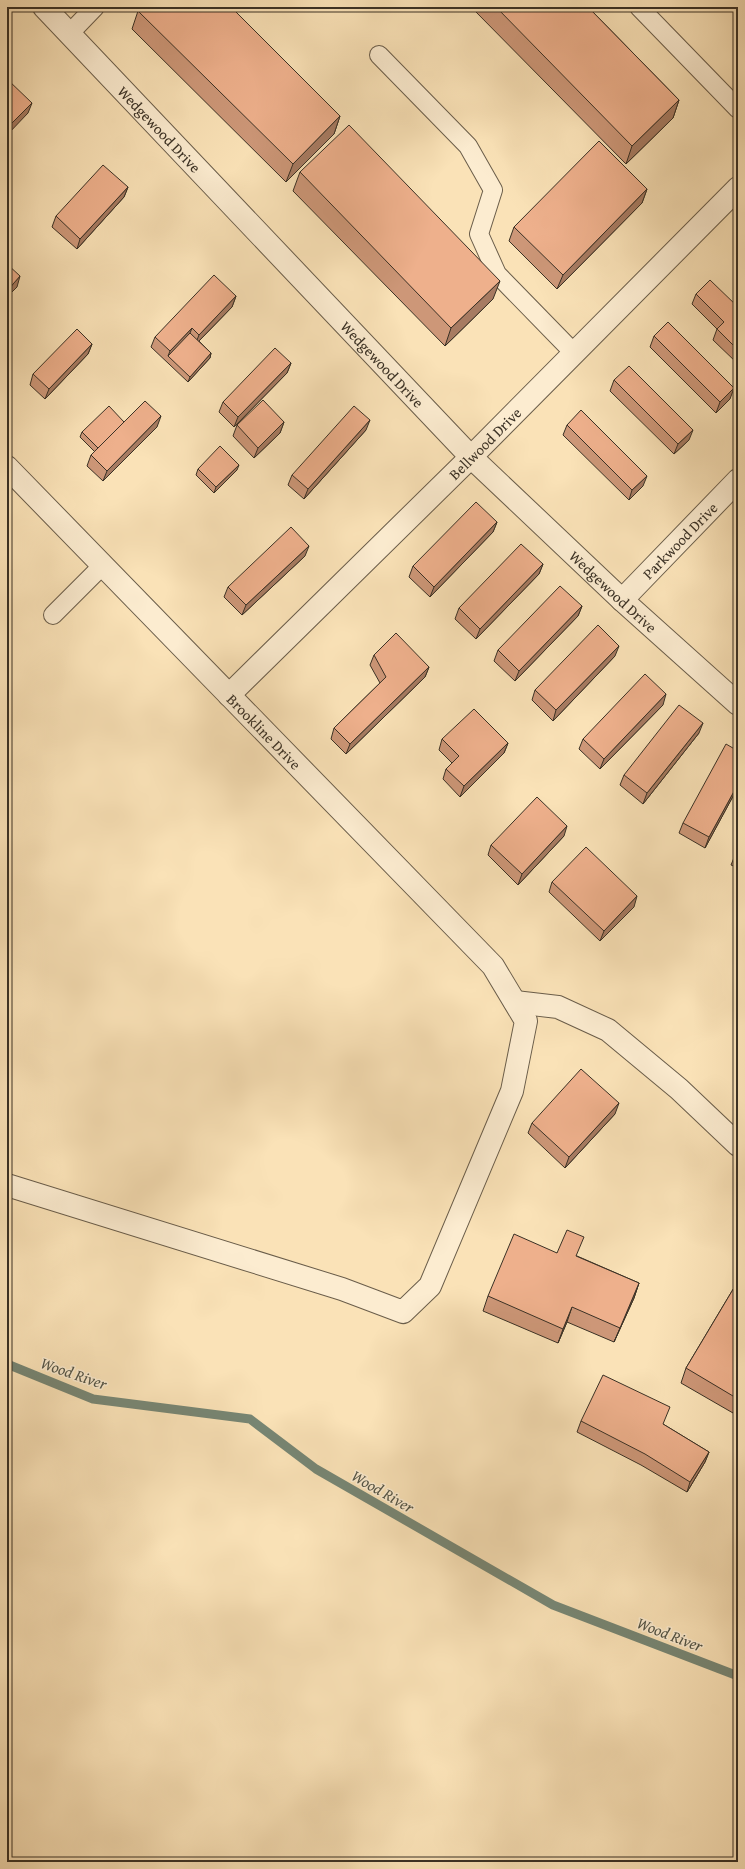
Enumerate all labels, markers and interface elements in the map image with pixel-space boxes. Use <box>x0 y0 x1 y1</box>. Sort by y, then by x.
street label: Wedgewood Drive <box>113 81 206 177</box>
street label: Wedgewood Drive <box>336 316 429 412</box>
street label: Bellwood Drive <box>444 402 526 484</box>
street label: Parkwood Drive <box>637 497 722 583</box>
street label: Wedgewood Drive <box>565 545 662 637</box>
street label: Brookline Drive <box>223 689 306 774</box>
water label: Wood River <box>38 1350 111 1396</box>
water label: Wood River <box>347 1463 420 1519</box>
water label: Wood River <box>634 1610 707 1658</box>

